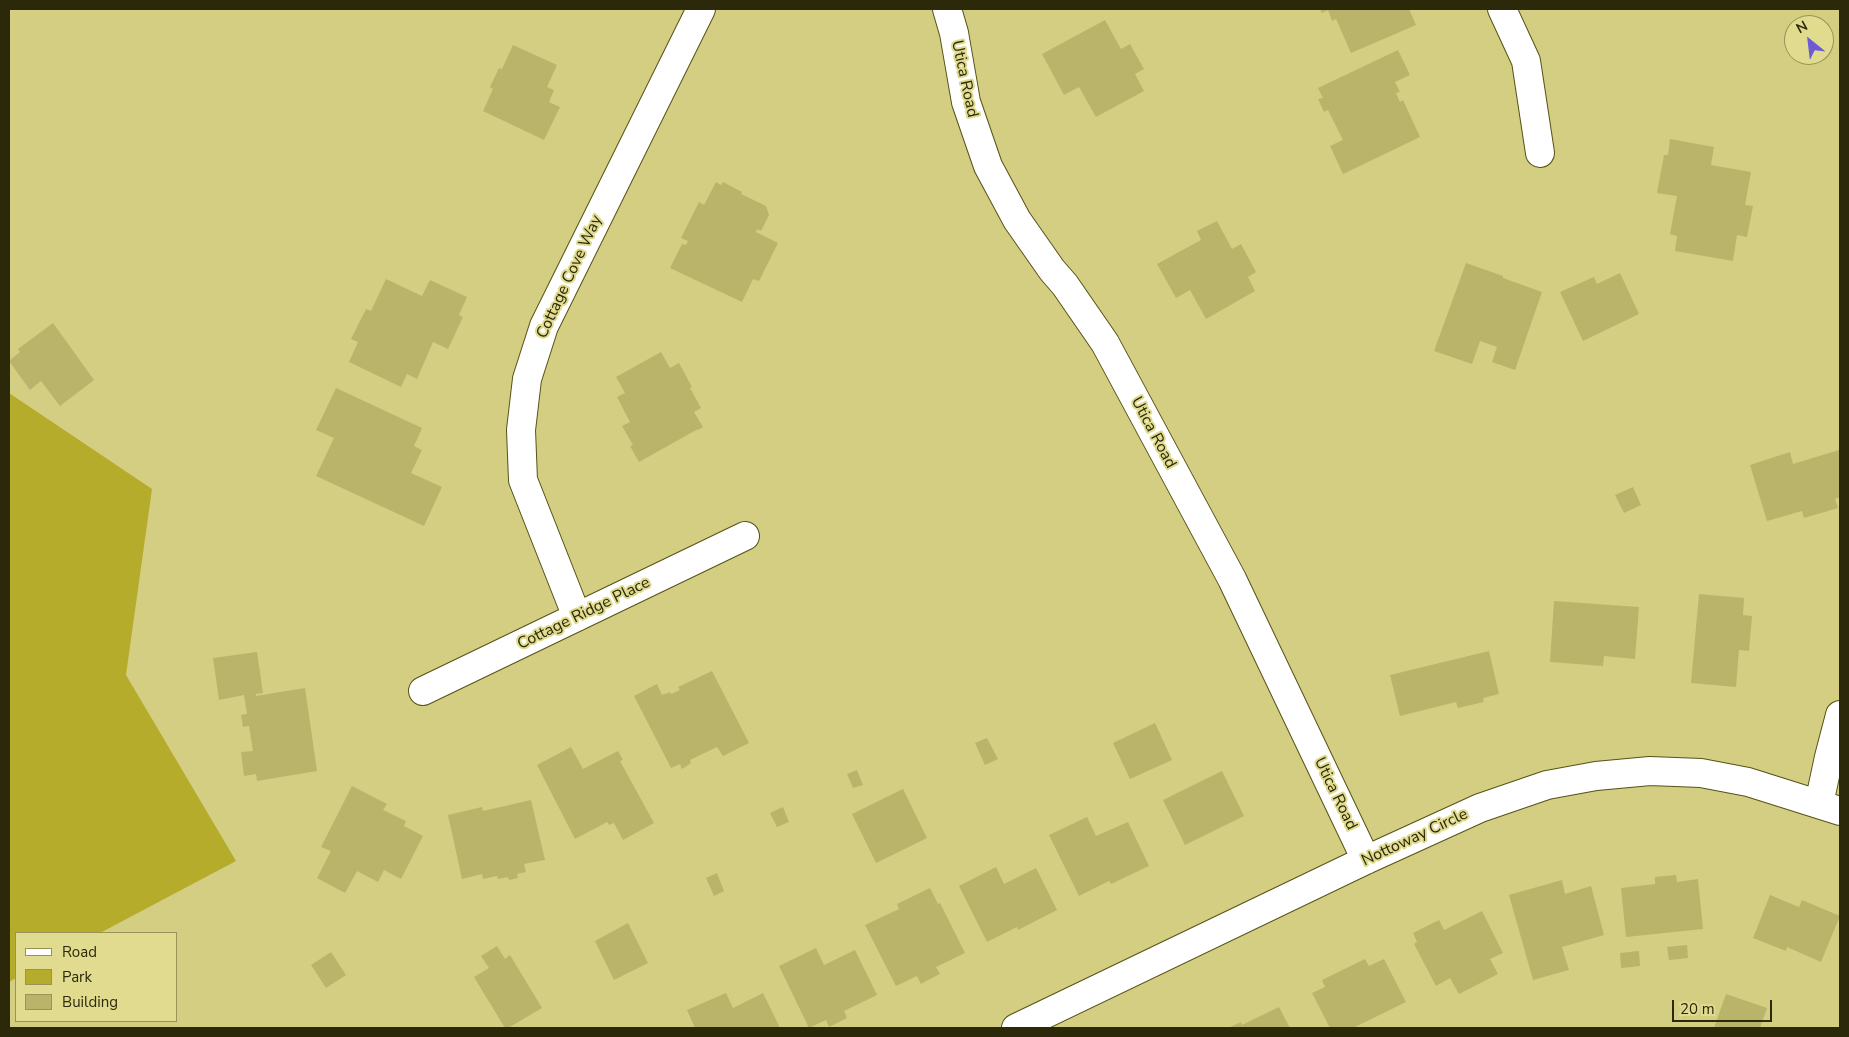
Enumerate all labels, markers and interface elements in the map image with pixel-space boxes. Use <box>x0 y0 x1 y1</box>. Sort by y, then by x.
north arrow <box>1784 15 1834 65</box>
text: N <box>1793 16 1811 38</box>
street label: Utica Road <box>946 39 982 119</box>
street label: Cottage Cove Way <box>533 212 607 342</box>
street label: Utica Road <box>1126 394 1180 472</box>
street label: Cottage Ridge Place <box>514 574 654 654</box>
street label: Utica Road <box>1309 755 1361 833</box>
street label: Nottoway Circle <box>1359 805 1471 871</box>
legend <box>15 932 178 1022</box>
text: Road <box>62 942 97 962</box>
text: Park <box>62 967 92 987</box>
scale bar <box>1674 990 1774 1022</box>
text: Building <box>62 992 118 1012</box>
text: 20 m <box>1680 999 1715 1019</box>

